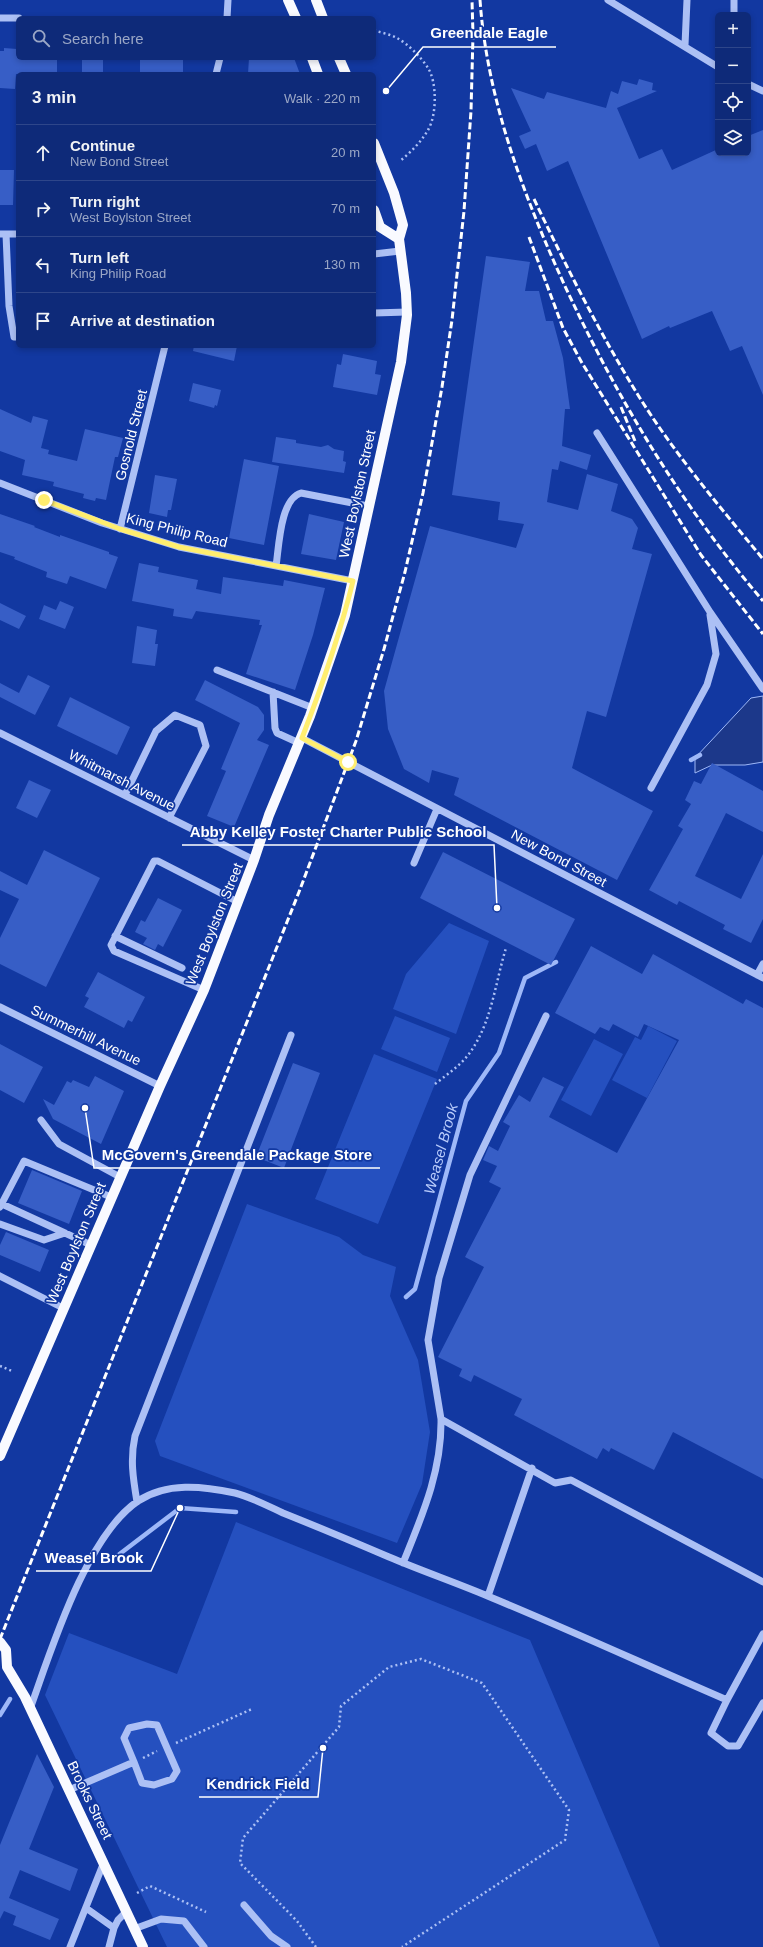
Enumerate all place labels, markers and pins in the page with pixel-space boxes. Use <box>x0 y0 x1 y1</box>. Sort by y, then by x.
callout: Greendale Eagle <box>423 20 556 47</box>
callout: Abby Kelley Foster Charter Public School <box>182 818 494 845</box>
callout: McGovern's Greendale Package Store <box>94 1141 380 1168</box>
callout: Weasel Brook <box>36 1544 151 1571</box>
callout: Kendrick Field <box>199 1770 318 1797</box>

